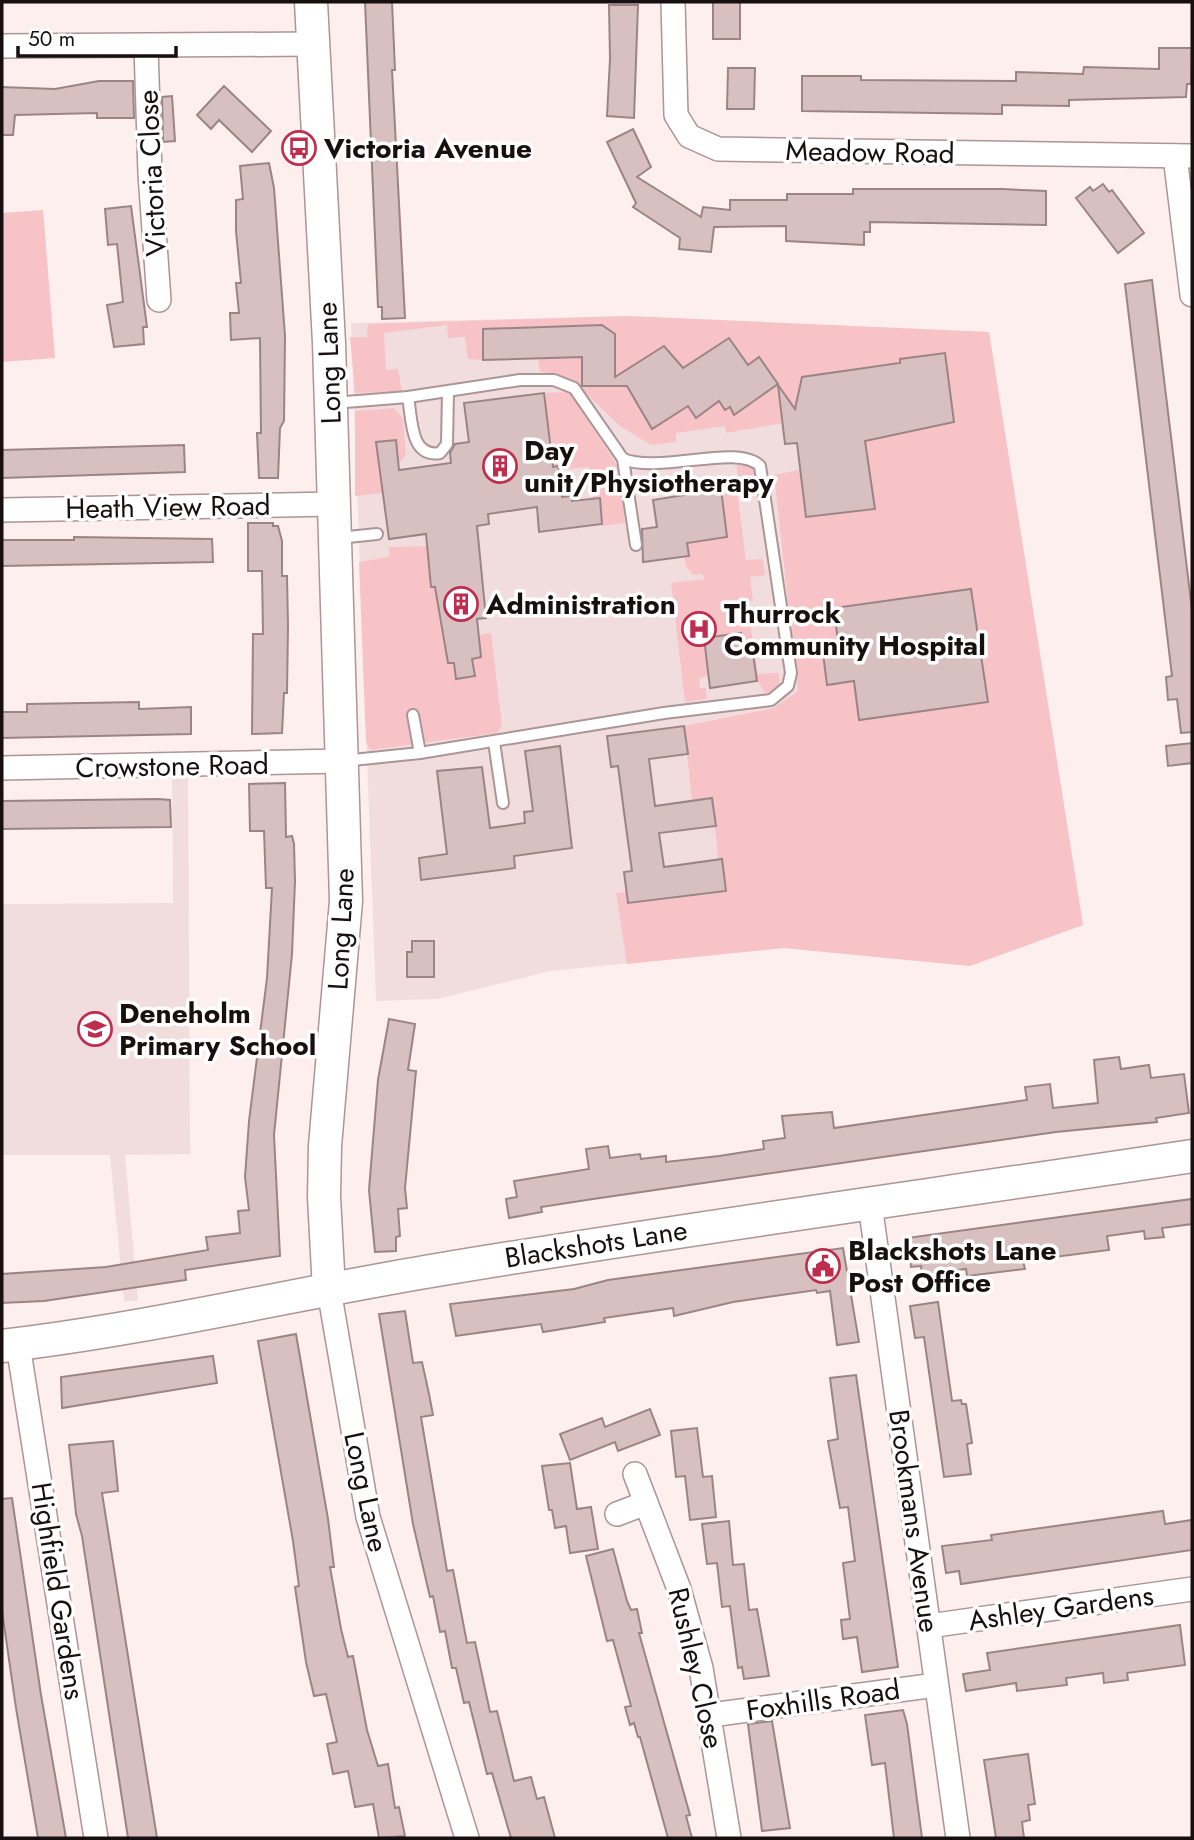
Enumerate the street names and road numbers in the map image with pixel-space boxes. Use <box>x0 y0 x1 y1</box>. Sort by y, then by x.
street label: Victoria Close <box>127 89 177 257</box>
street label: Meadow Road <box>785 130 955 174</box>
street label: Long Lane <box>306 301 352 425</box>
street label: Heath View Road <box>65 485 271 529</box>
street label: Crowstone Road <box>75 744 269 788</box>
street label: Long Lane <box>317 867 365 991</box>
street label: Blackshots Lane <box>502 1209 690 1279</box>
street label: Brookmans Avenue <box>878 1407 950 1635</box>
street label: Long Lane <box>333 1428 399 1556</box>
street label: Highfield Gardens <box>21 1479 95 1703</box>
street label: Ashley Gardens <box>966 1575 1156 1641</box>
street label: Rushley Close <box>658 1583 734 1753</box>
street label: Foxhills Road <box>744 1669 902 1731</box>

